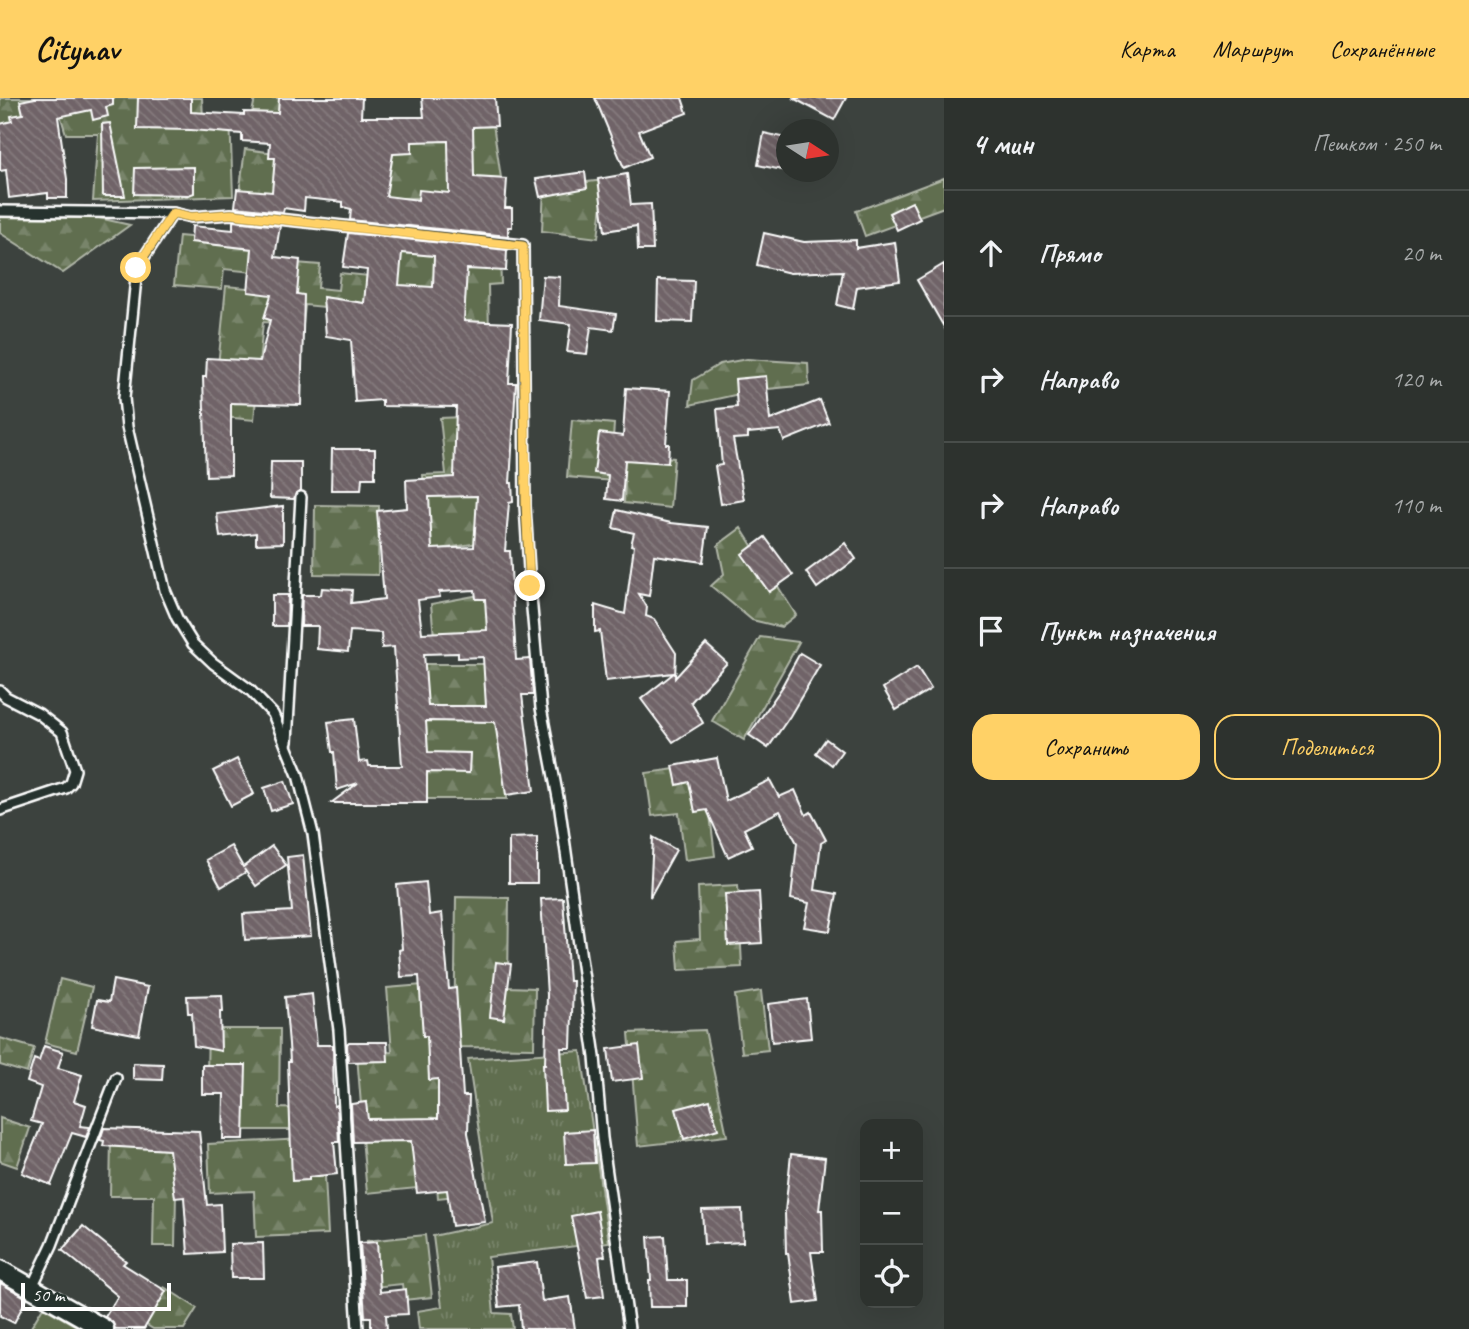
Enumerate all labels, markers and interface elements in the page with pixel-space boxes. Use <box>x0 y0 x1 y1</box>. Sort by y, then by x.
text: Citynav <box>35 28 119 70</box>
text: Карта <box>1120 34 1175 64</box>
text: Маршрут <box>1213 34 1292 64</box>
text: Сохранённые <box>1330 34 1434 64</box>
north arrow <box>776 119 839 182</box>
text: 4 мин <box>972 125 1033 163</box>
text: Пешком · 250 m <box>1313 129 1441 158</box>
icon: ahead <box>972 234 1010 272</box>
text: Прямо <box>1039 237 1101 270</box>
text: 20 m <box>1402 239 1441 268</box>
route start <box>120 252 151 283</box>
icon: right <box>972 360 1010 398</box>
text: Направо <box>1039 363 1118 396</box>
text: 120 m <box>1392 365 1441 394</box>
icon: right <box>972 486 1010 524</box>
text: Направо <box>1039 489 1118 522</box>
text: 110 m <box>1392 491 1441 520</box>
route end <box>514 570 545 601</box>
icon: arrive <box>972 612 1010 650</box>
text: Пункт назначения <box>1039 615 1215 648</box>
button: Сохранить <box>972 714 1200 780</box>
button: Поделиться <box>1214 714 1441 780</box>
map controls <box>860 1119 923 1308</box>
button: + <box>860 1119 923 1182</box>
button: − <box>860 1182 923 1245</box>
button: locate <box>860 1245 923 1308</box>
scale bar <box>21 1280 172 1312</box>
text: 50 m <box>32 1283 64 1307</box>

